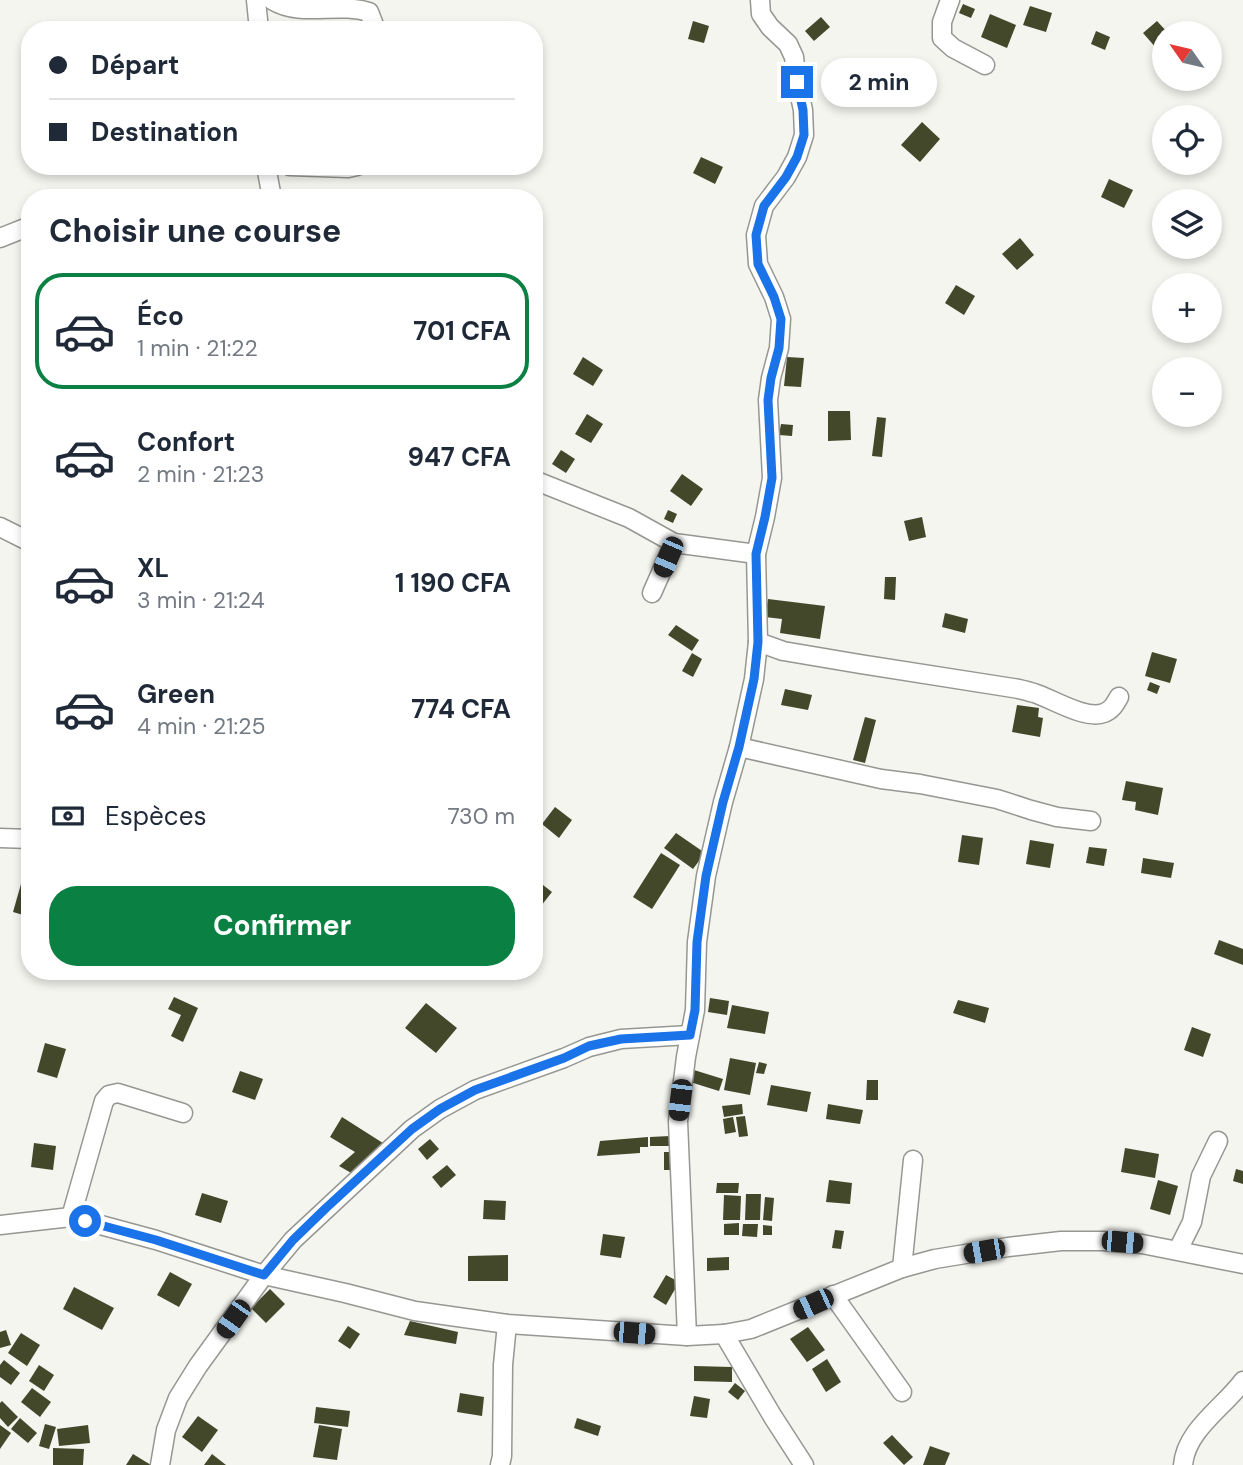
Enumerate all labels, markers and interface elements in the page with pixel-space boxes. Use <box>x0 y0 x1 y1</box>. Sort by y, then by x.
north arrow <box>1152 21 1222 91</box>
map controls <box>1152 21 1222 427</box>
text: Départ <box>91 48 179 82</box>
callout: 2 min <box>822 57 937 106</box>
route end <box>781 66 813 98</box>
text: 2 min <box>849 67 909 97</box>
button: locate <box>1152 105 1222 175</box>
text: Destination <box>91 115 238 149</box>
button: layers <box>1152 189 1222 259</box>
text: Choisir une course <box>49 210 341 252</box>
button: + <box>1152 273 1222 343</box>
text: Éco <box>137 299 184 333</box>
icon: car <box>53 300 116 363</box>
text: 701 CFA <box>413 314 511 348</box>
text: 1 min · 21:22 <box>137 333 258 363</box>
button: − <box>1152 357 1222 427</box>
text: Confort <box>137 425 235 459</box>
icon: car <box>53 426 116 489</box>
text: 947 CFA <box>407 440 511 474</box>
text: 2 min · 21:23 <box>137 459 264 489</box>
car <box>651 534 686 580</box>
text: XL <box>137 551 169 585</box>
icon: car <box>53 552 116 615</box>
text: 1 190 CFA <box>395 566 511 600</box>
text: 3 min · 21:24 <box>137 585 265 615</box>
text: Green <box>137 677 215 711</box>
icon: car <box>53 678 116 741</box>
text: 774 CFA <box>411 692 511 726</box>
text: 4 min · 21:25 <box>137 711 265 741</box>
icon: cash <box>49 797 87 835</box>
text: Espèces <box>105 799 206 833</box>
text: 730 m <box>447 801 515 831</box>
button: Confirmer <box>49 886 515 966</box>
car <box>668 1078 693 1122</box>
route start <box>69 1205 101 1237</box>
car <box>1101 1230 1144 1254</box>
car <box>962 1237 1007 1265</box>
car <box>790 1286 837 1322</box>
car <box>213 1296 254 1342</box>
car <box>613 1321 656 1345</box>

